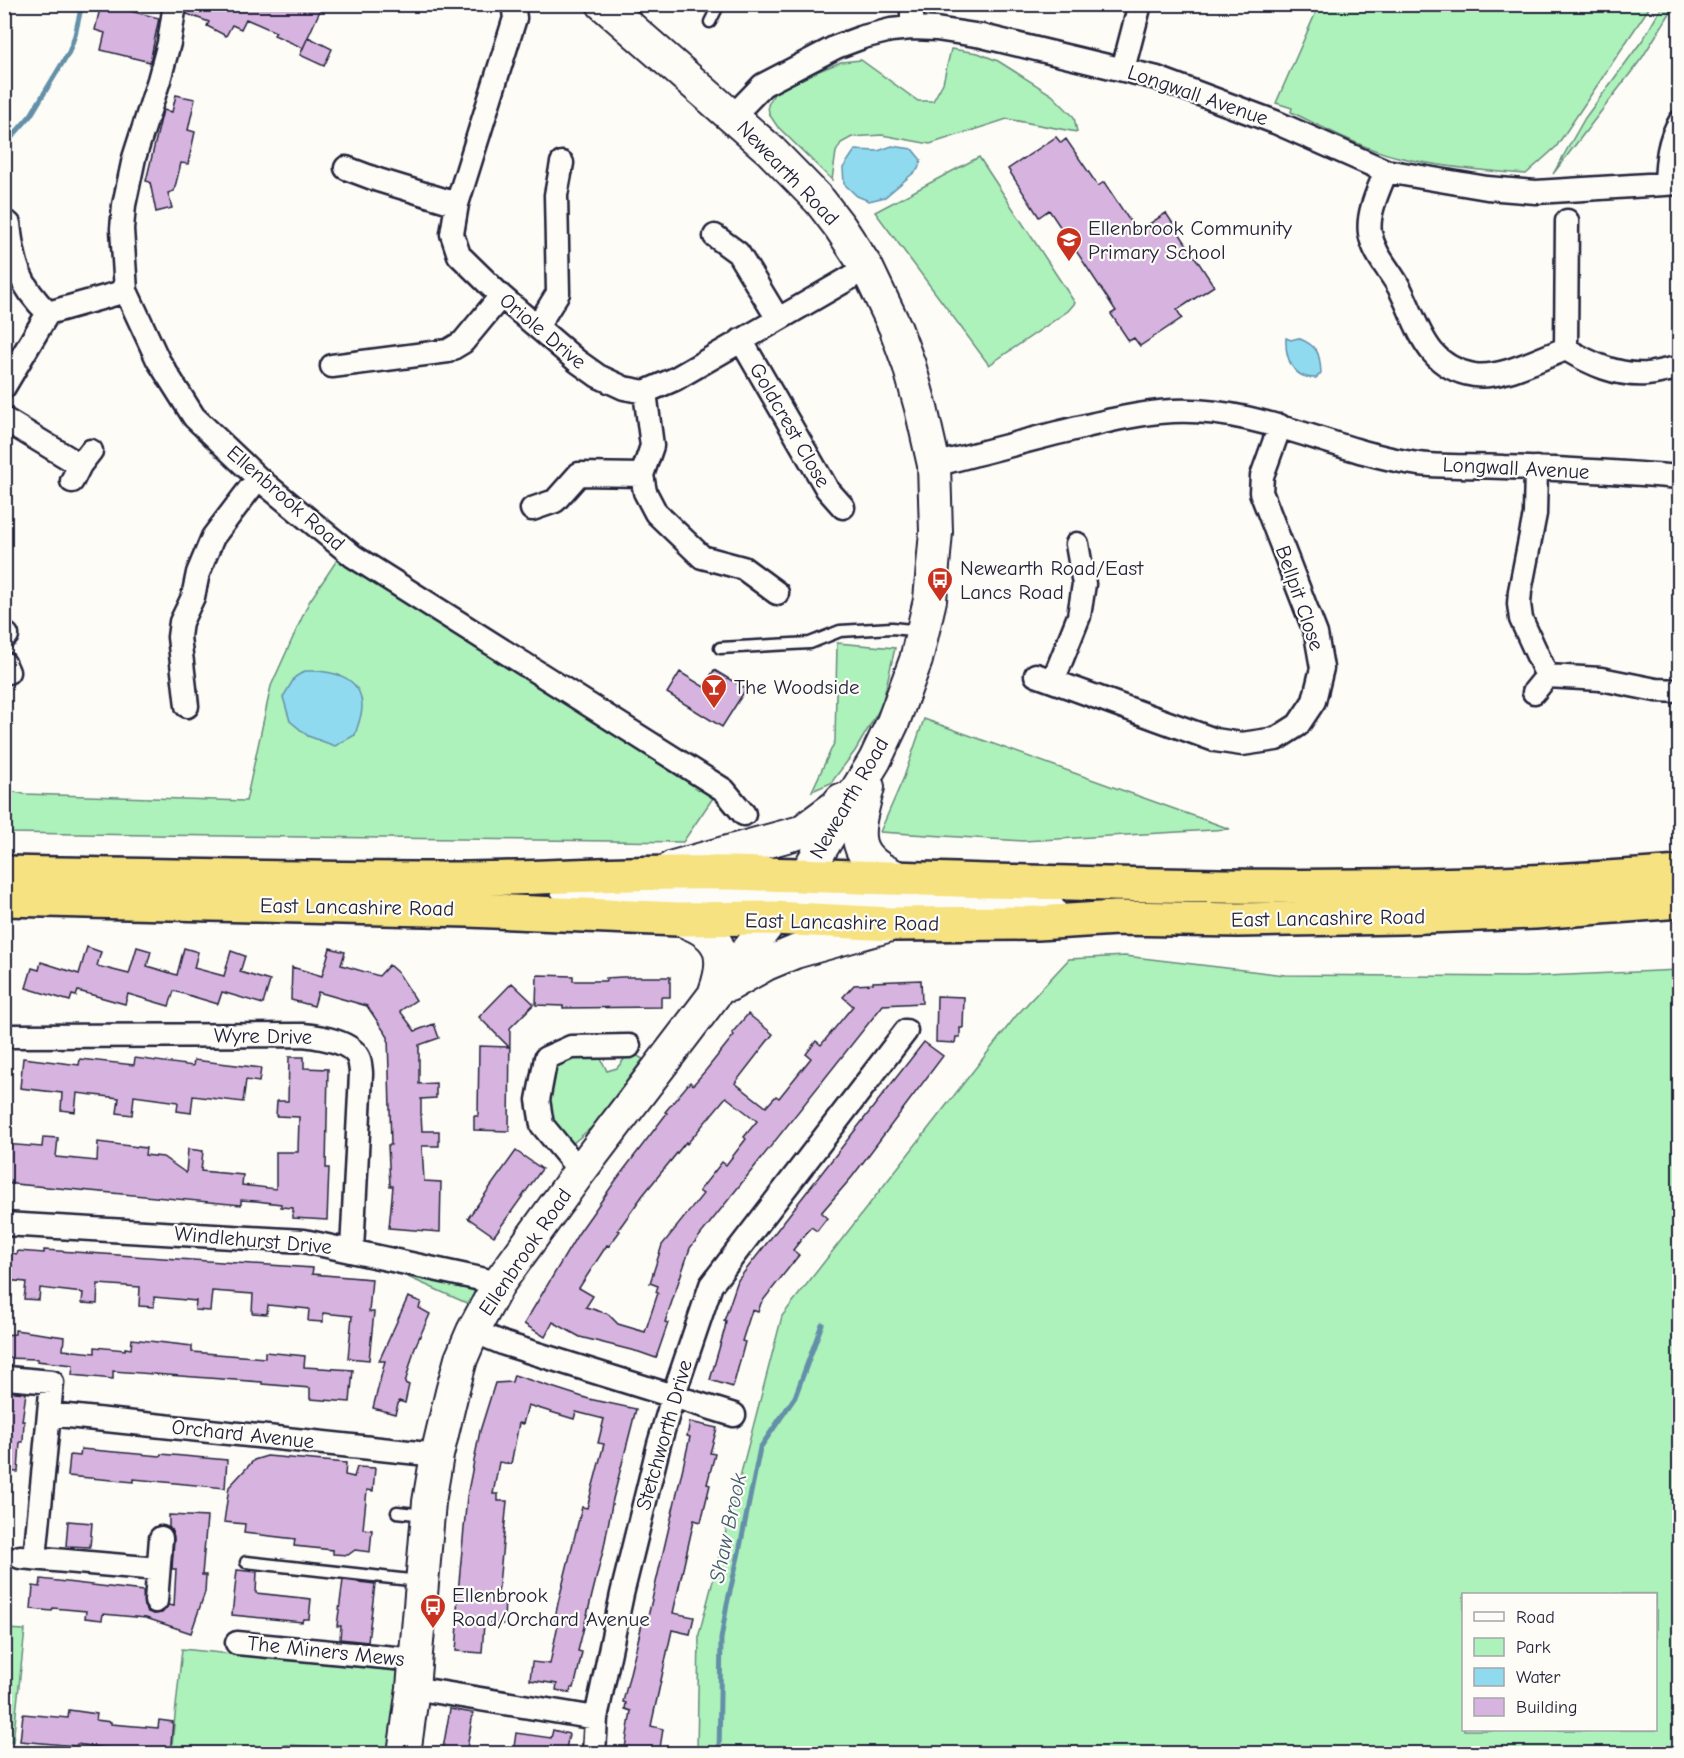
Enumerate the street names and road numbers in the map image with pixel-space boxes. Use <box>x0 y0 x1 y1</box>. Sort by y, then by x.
street label: Longwall Avenue <box>1125 60 1271 130</box>
street label: Newearth Road <box>732 116 844 230</box>
street label: Oriole Drive <box>495 288 591 374</box>
street label: Goldcrest Close <box>745 358 835 492</box>
street label: Ellenbrook Road <box>222 440 350 556</box>
street label: Longwall Avenue <box>1442 452 1590 484</box>
street label: Bellpit Close <box>1271 542 1329 654</box>
street label: Newearth Road <box>805 733 893 863</box>
street label: East Lancashire Road <box>260 893 454 921</box>
street label: East Lancashire Road <box>1231 904 1425 932</box>
street label: East Lancashire Road <box>745 908 939 936</box>
street label: Wyre Drive <box>214 1023 312 1049</box>
street label: Ellenbrook Road <box>474 1184 576 1320</box>
street label: Windlehurst Drive <box>173 1221 333 1259</box>
street label: Stetchworth Drive <box>631 1357 697 1513</box>
street label: Orchard Avenue <box>171 1415 315 1453</box>
street label: The Miners Mews <box>246 1631 406 1671</box>

